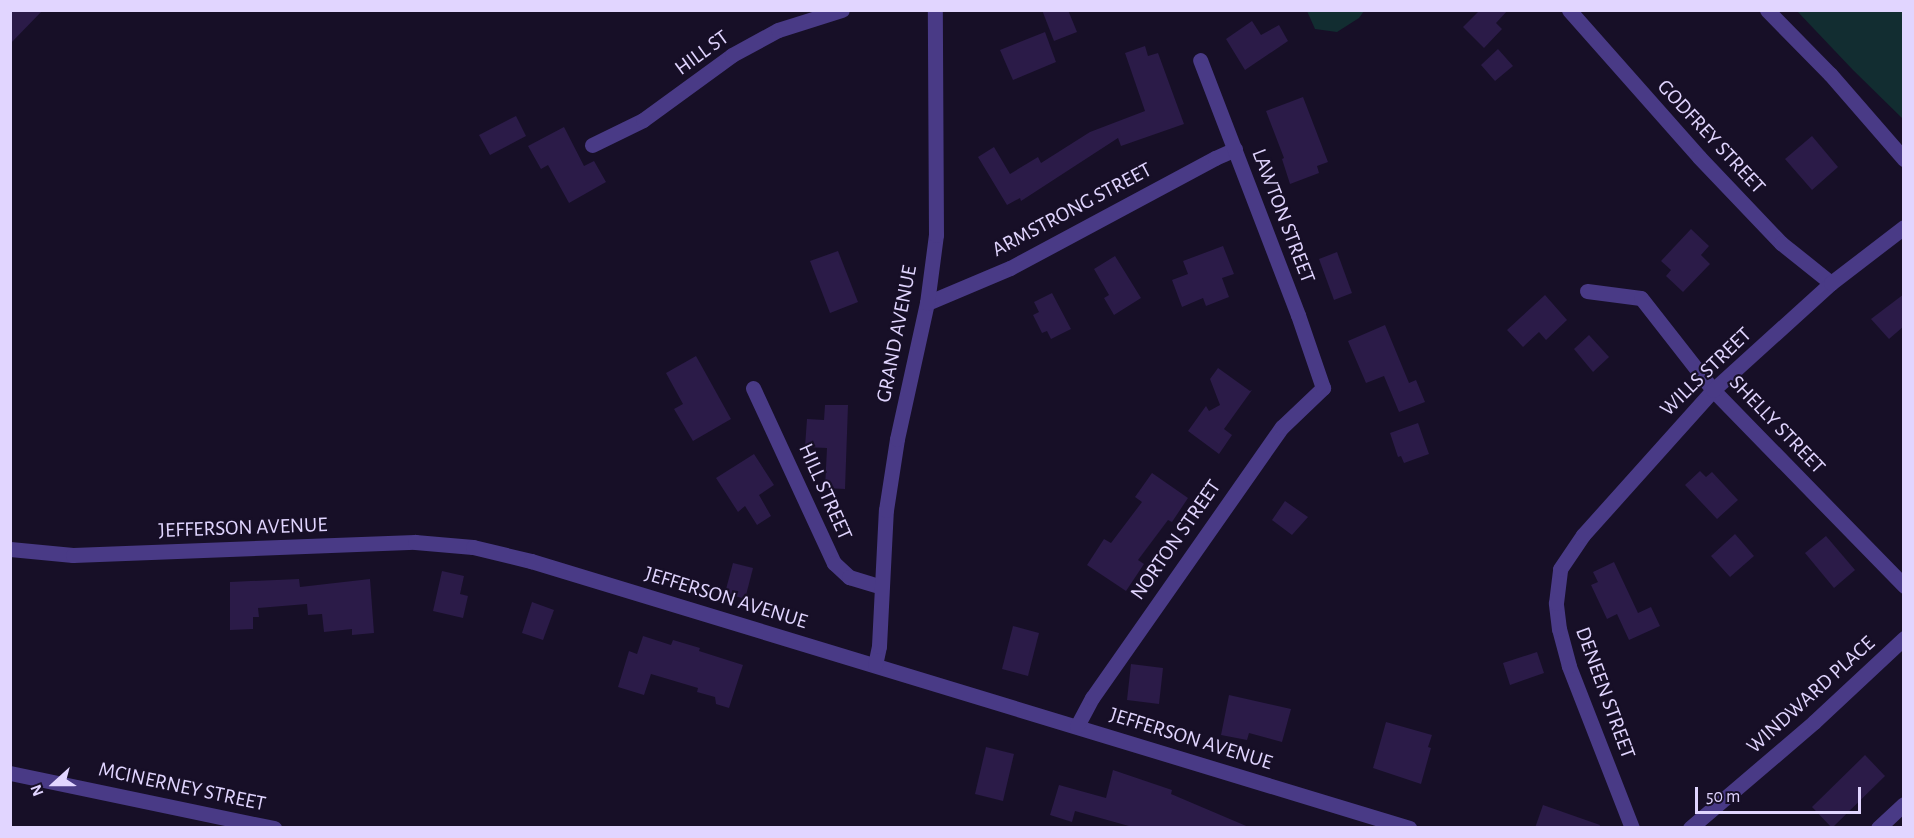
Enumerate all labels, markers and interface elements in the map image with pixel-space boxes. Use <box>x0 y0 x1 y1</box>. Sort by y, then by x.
street label: HILL ST <box>670 25 734 81</box>
street label: GODFREY STREET <box>1652 75 1770 199</box>
street label: LAWTON STREET <box>1246 145 1320 287</box>
street label: ARMSTRONG STREET <box>988 157 1156 263</box>
street label: GRAND AVENUE <box>871 263 923 405</box>
street label: WILLS STREET <box>1655 322 1757 422</box>
street label: SHELLY STREET <box>1724 370 1830 480</box>
street label: HILL STREET <box>793 440 857 544</box>
street label: NORTON STREET <box>1125 475 1227 605</box>
street label: JEFFERSON AVENUE <box>158 512 328 544</box>
street label: JEFFERSON AVENUE <box>642 561 810 635</box>
street label: DENEEN STREET <box>1570 624 1640 762</box>
street label: WINDWARD PLACE <box>1742 631 1880 759</box>
street label: JEFFERSON AVENUE <box>1107 702 1275 776</box>
north arrow <box>24 754 84 814</box>
street label: MCINERNEY STREET <box>96 757 268 817</box>
scale bar <box>1698 775 1864 813</box>
text: N <box>28 782 47 799</box>
text: 50 m <box>1706 788 1740 806</box>

